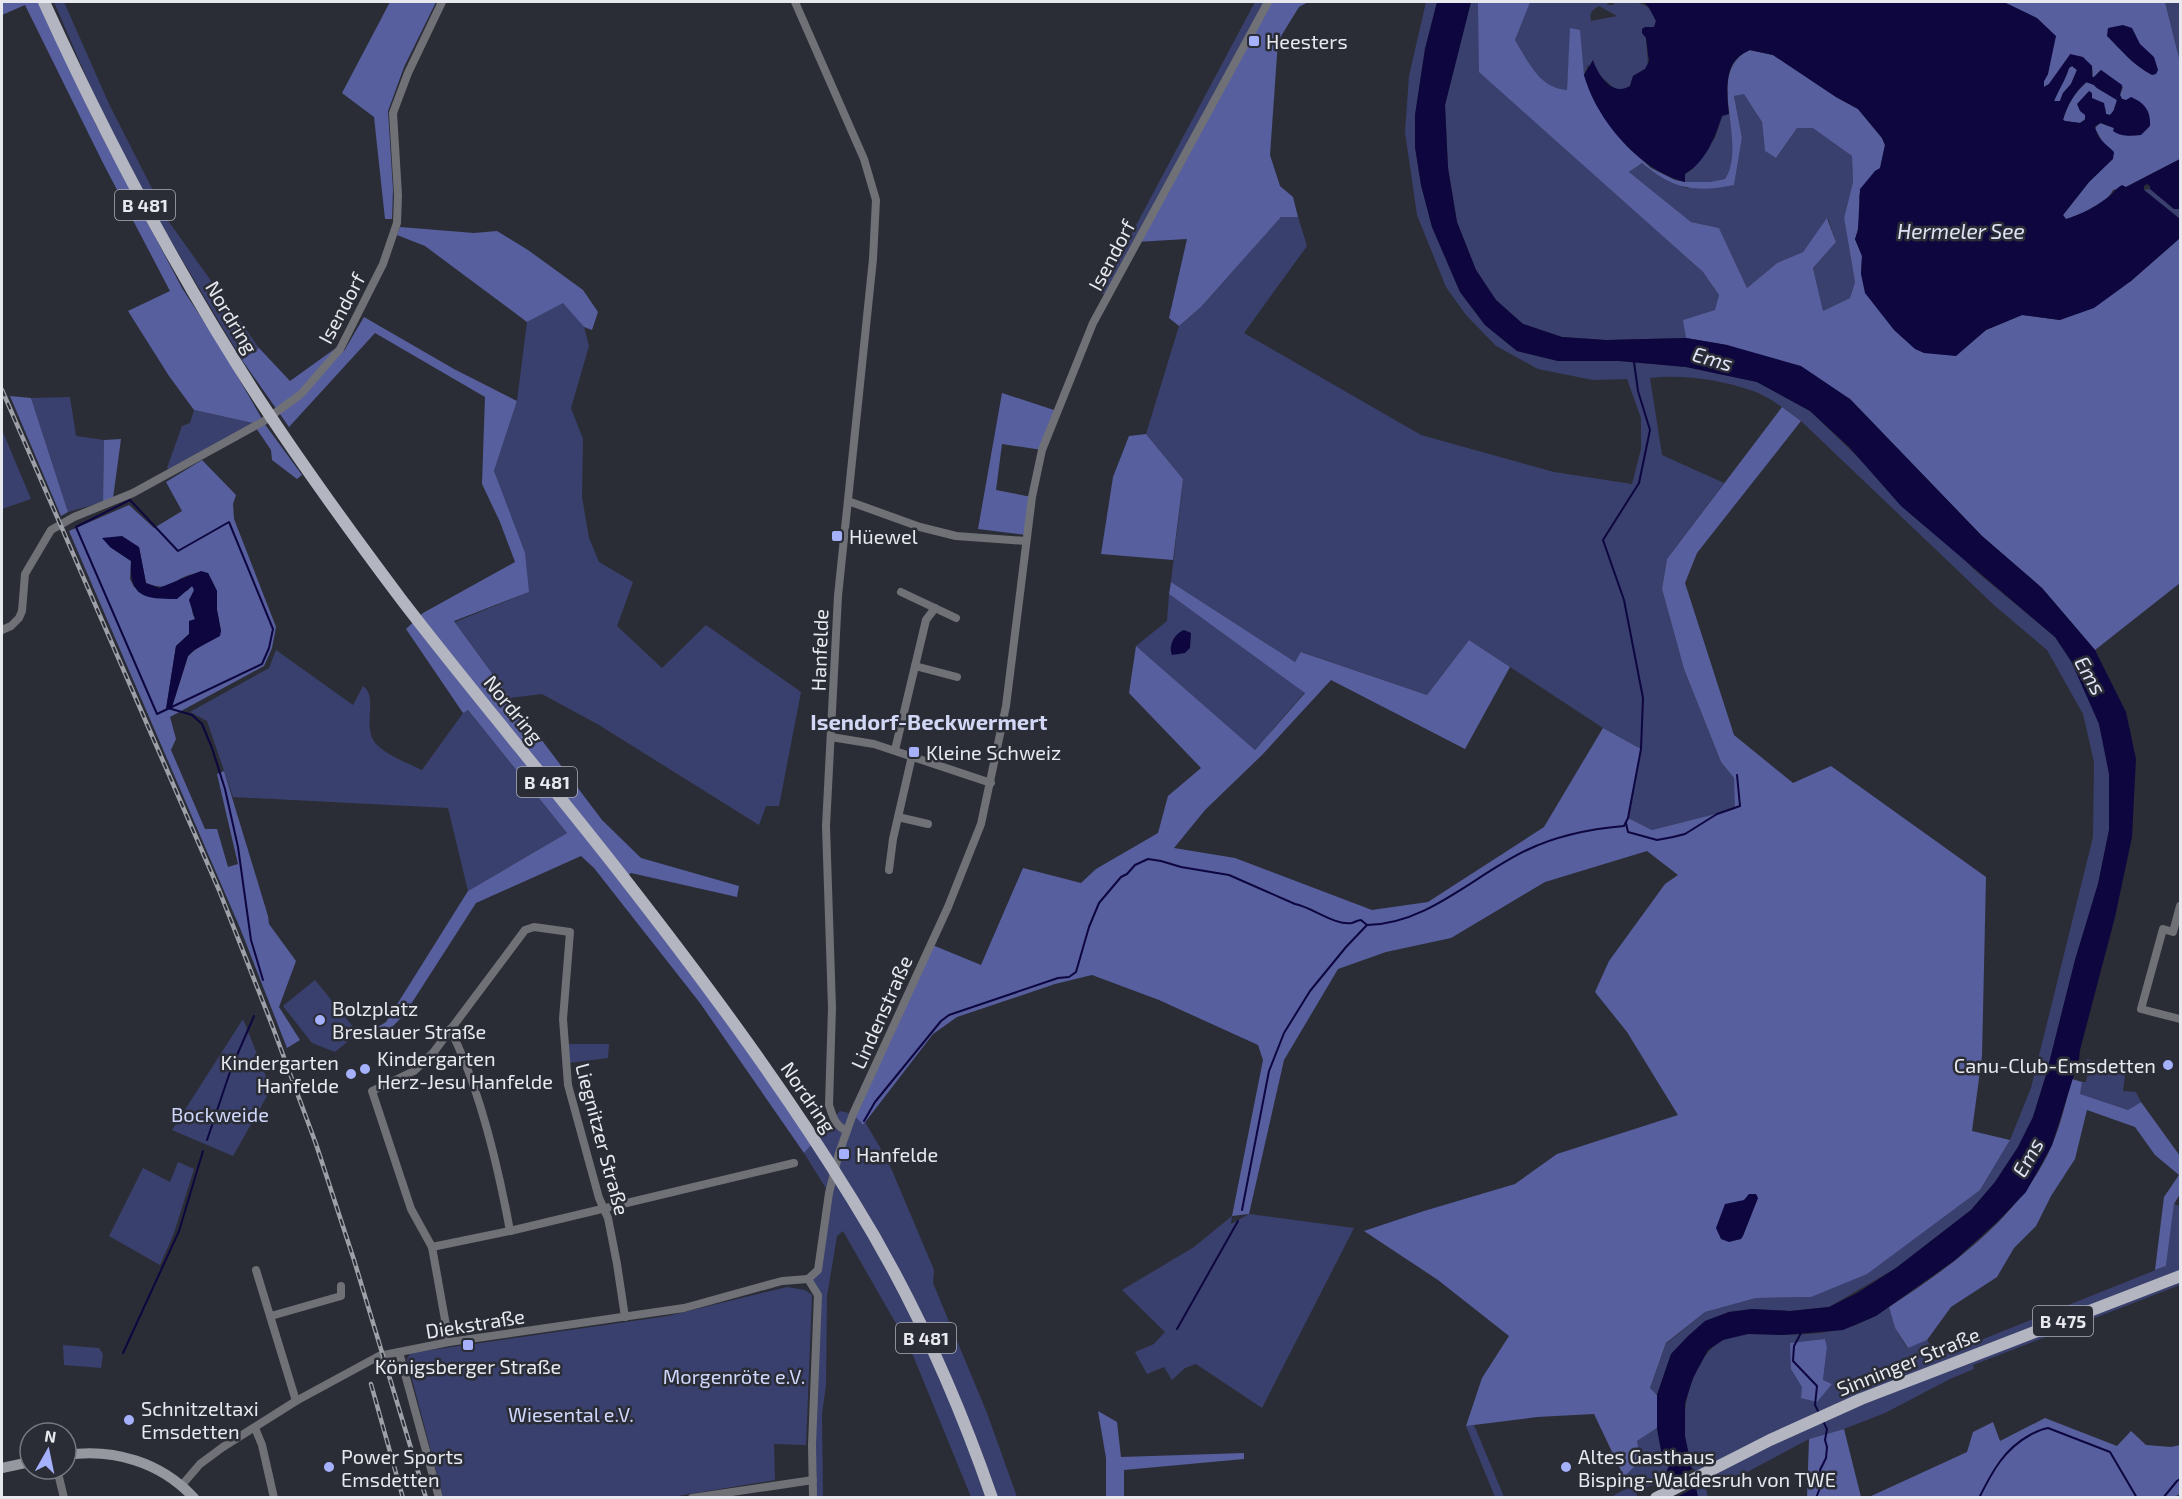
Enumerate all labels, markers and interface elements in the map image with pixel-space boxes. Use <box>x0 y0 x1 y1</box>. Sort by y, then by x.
place label: Heesters <box>1266 29 1348 53</box>
marker: Heesters <box>1247 34 1261 48</box>
road number: B 481 <box>115 190 175 220</box>
street label: Isendorf <box>1083 215 1140 294</box>
water label: Hermeler See <box>1897 218 2025 243</box>
street label: Isendorf <box>313 268 370 347</box>
street label: Nordring <box>201 276 263 358</box>
water label: Ems <box>1690 340 1736 376</box>
place label: Hüewel <box>849 524 918 548</box>
marker: Hüewel <box>830 529 844 543</box>
street label: Hanfelde <box>806 608 832 692</box>
water label: Ems <box>2070 651 2112 699</box>
street label: Nordring <box>479 670 549 748</box>
district label: Isendorf-Beckwermert <box>810 708 1048 734</box>
place label: Kleine Schweiz <box>926 740 1061 764</box>
marker: Kleine Schweiz <box>907 745 921 759</box>
road number: B 481 <box>517 767 577 797</box>
street label: Lindenstraße <box>845 952 917 1072</box>
place label: Bolzplatz Breslauer Straße <box>332 996 486 1043</box>
marker: Bolzplatz Breslauer Straße <box>313 1013 327 1027</box>
place label: Kindergarten Herz-Jesu Hanfelde <box>377 1046 553 1093</box>
place label: Kindergarten Hanfelde <box>220 1050 339 1097</box>
place label: Canu-Club-Emsdetten <box>1954 1053 2156 1077</box>
street label: Nordring <box>777 1057 841 1137</box>
marker: Canu-Club-Emsdetten <box>2161 1058 2175 1072</box>
street label: Liegnitzer Straße <box>571 1060 635 1218</box>
marker: Kindergarten Herz-Jesu Hanfelde <box>358 1062 372 1076</box>
marker: Kindergarten Hanfelde <box>344 1067 358 1081</box>
park label: Bockweide <box>171 1102 269 1126</box>
water label: Ems <box>2006 1133 2048 1181</box>
place label: Hanfelde <box>856 1142 938 1166</box>
marker: Hanfelde <box>837 1147 851 1161</box>
street label: Diekstraße <box>424 1303 526 1343</box>
road number: B 475 <box>2033 1306 2093 1336</box>
street label: Sinninger Straße <box>1833 1321 1983 1401</box>
road number: B 481 <box>896 1323 956 1353</box>
marker: Königsberger Straße <box>461 1338 475 1352</box>
place label: Königsberger Straße <box>375 1354 561 1378</box>
park label: Morgenröte e.V. <box>663 1364 805 1388</box>
place label: Schnitzeltaxi Emsdetten <box>141 1396 259 1443</box>
park label: Wiesental e.V. <box>508 1402 634 1426</box>
marker: Schnitzeltaxi Emsdetten <box>122 1413 136 1427</box>
north arrow <box>18 1421 78 1481</box>
text: N <box>43 1425 58 1446</box>
place label: Power Sports Emsdetten <box>341 1444 463 1491</box>
place label: Altes Gasthaus Bisping-Waldesruh von TWE <box>1578 1444 1836 1491</box>
marker: Power Sports Emsdetten <box>322 1460 336 1474</box>
marker: Altes Gasthaus Bisping-Waldesruh von TWE <box>1559 1460 1573 1474</box>

